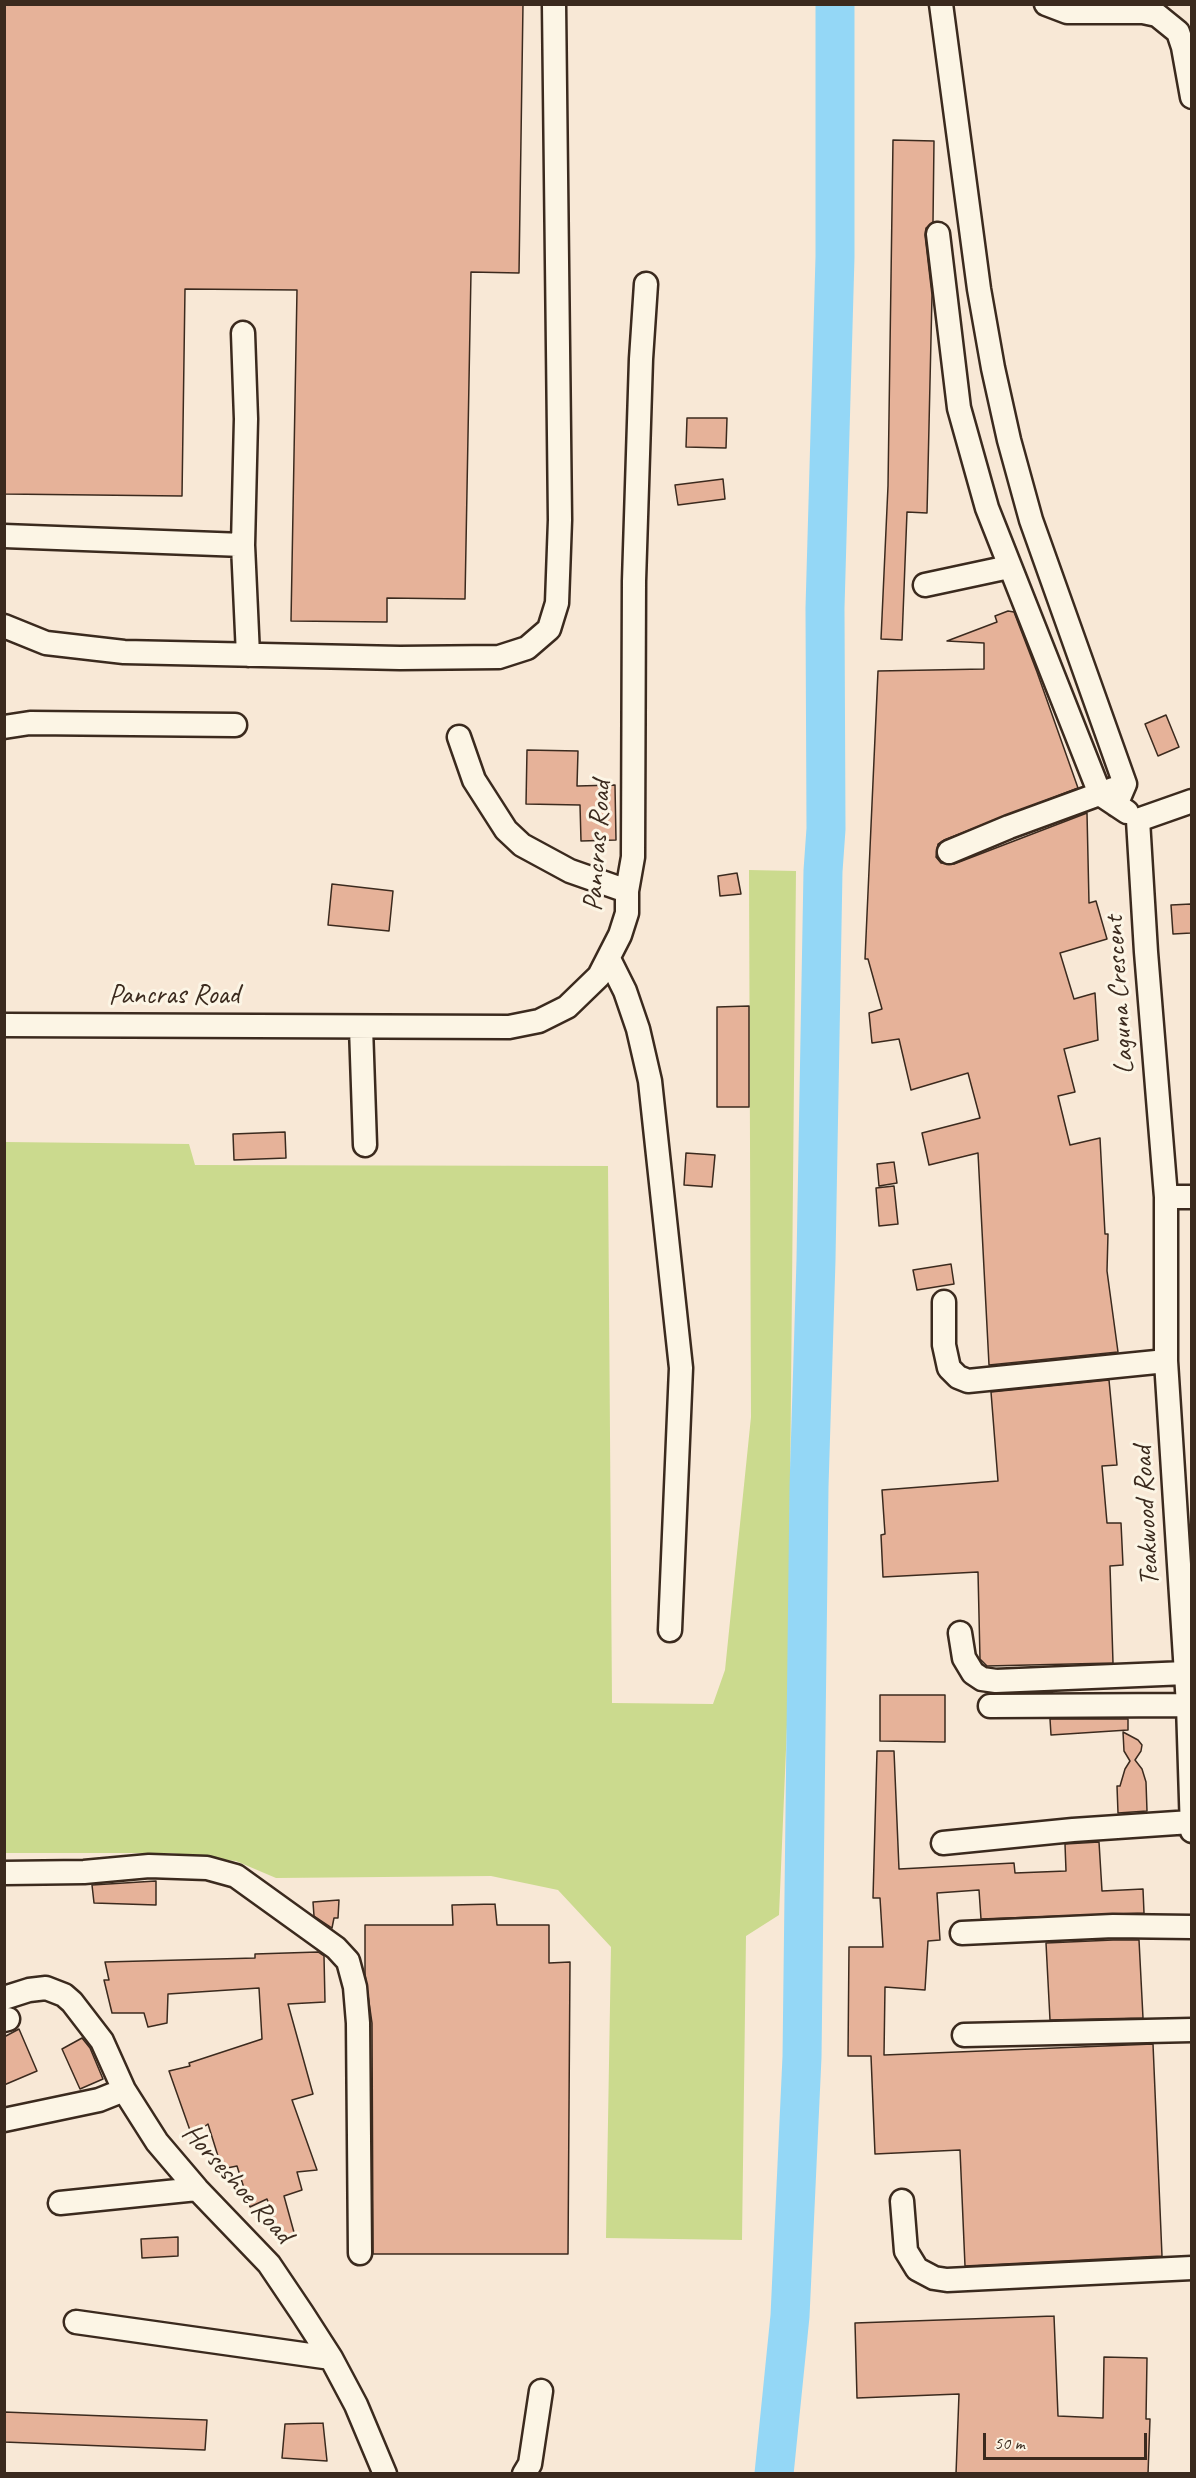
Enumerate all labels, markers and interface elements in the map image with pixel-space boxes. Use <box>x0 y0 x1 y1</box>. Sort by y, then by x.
street label: Pancras Road <box>577 779 619 913</box>
street label: Laguna Crescent <box>1098 915 1142 1075</box>
street label: Pancras Road <box>108 979 240 1013</box>
street label: Teakwood Road <box>1127 1445 1167 1587</box>
street label: Horseshoe Road <box>174 2117 300 2251</box>
scale bar <box>986 2421 1150 2459</box>
text: 50 m <box>994 2432 1025 2454</box>

